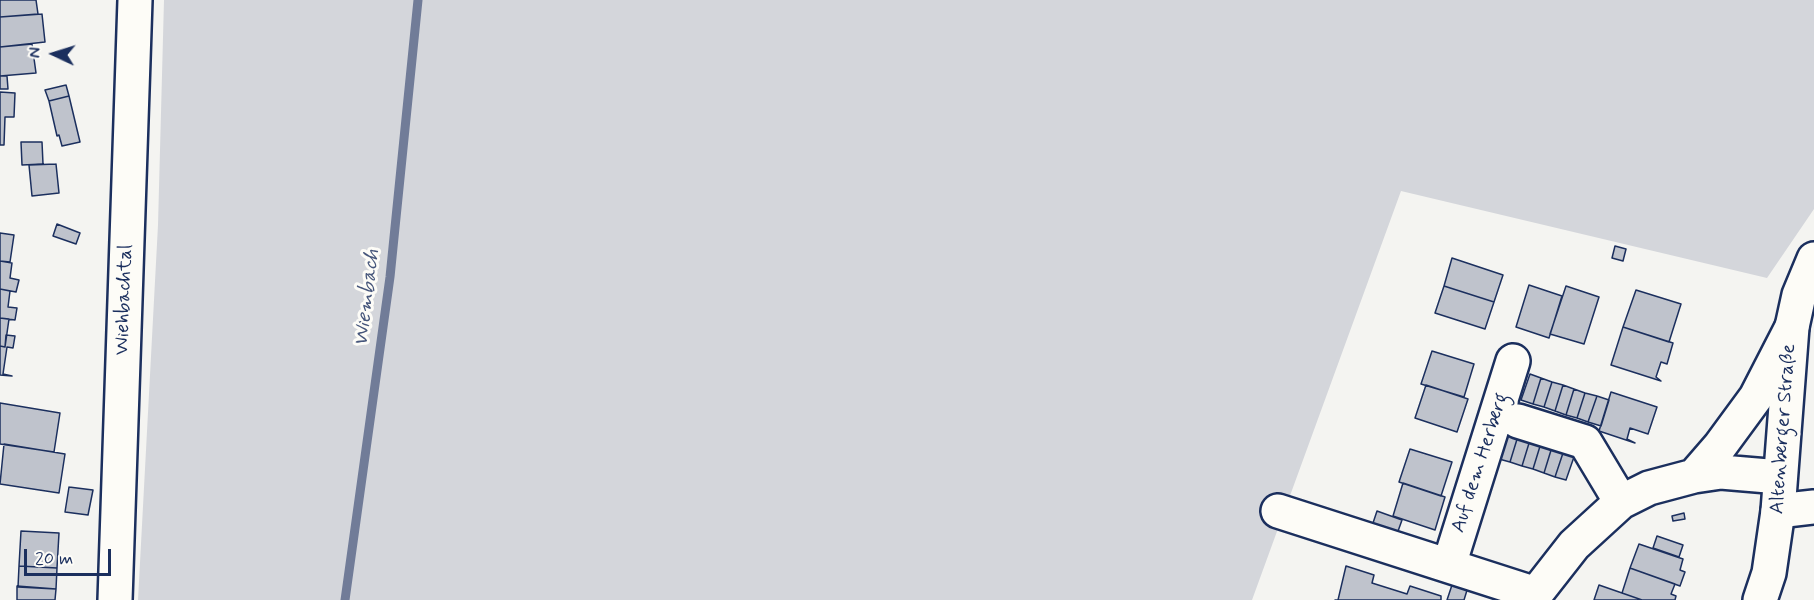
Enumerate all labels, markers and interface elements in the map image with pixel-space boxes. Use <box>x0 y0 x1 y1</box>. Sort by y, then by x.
north arrow <box>24 24 84 84</box>
text: N <box>25 47 46 59</box>
street label: Wiehbachtal <box>111 244 139 356</box>
water label: Wiembach <box>350 248 386 348</box>
street label: Altenberger Straße <box>1766 343 1802 515</box>
street label: Auf dem Herberg <box>1447 390 1515 536</box>
scale bar <box>27 537 114 575</box>
text: 20 m <box>35 547 73 571</box>

